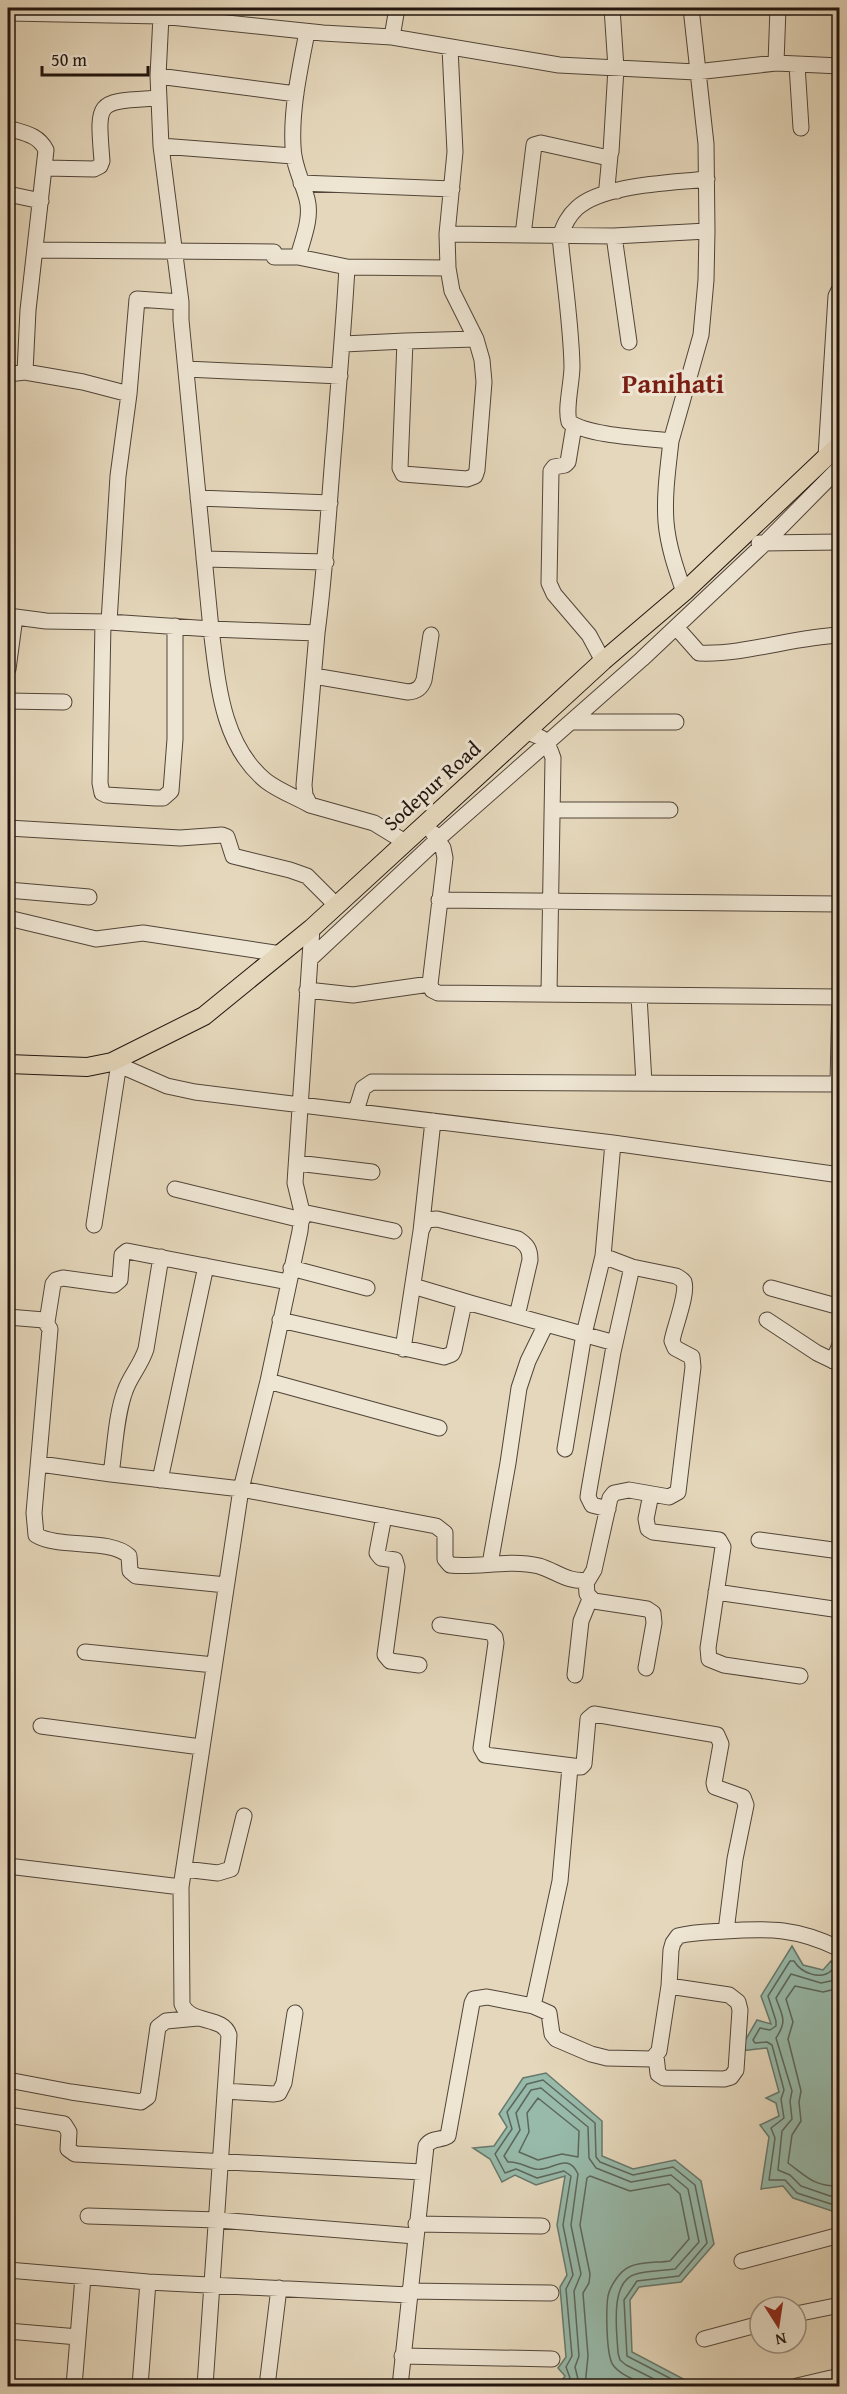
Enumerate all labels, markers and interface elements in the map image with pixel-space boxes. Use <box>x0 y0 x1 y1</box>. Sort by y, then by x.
scale bar <box>42 39 148 77</box>
text: 50 m <box>51 46 87 73</box>
district label: Panihati <box>622 363 724 403</box>
street label: Sodepur Road <box>376 733 488 838</box>
north arrow <box>748 2295 808 2355</box>
text: N <box>773 2327 789 2353</box>

